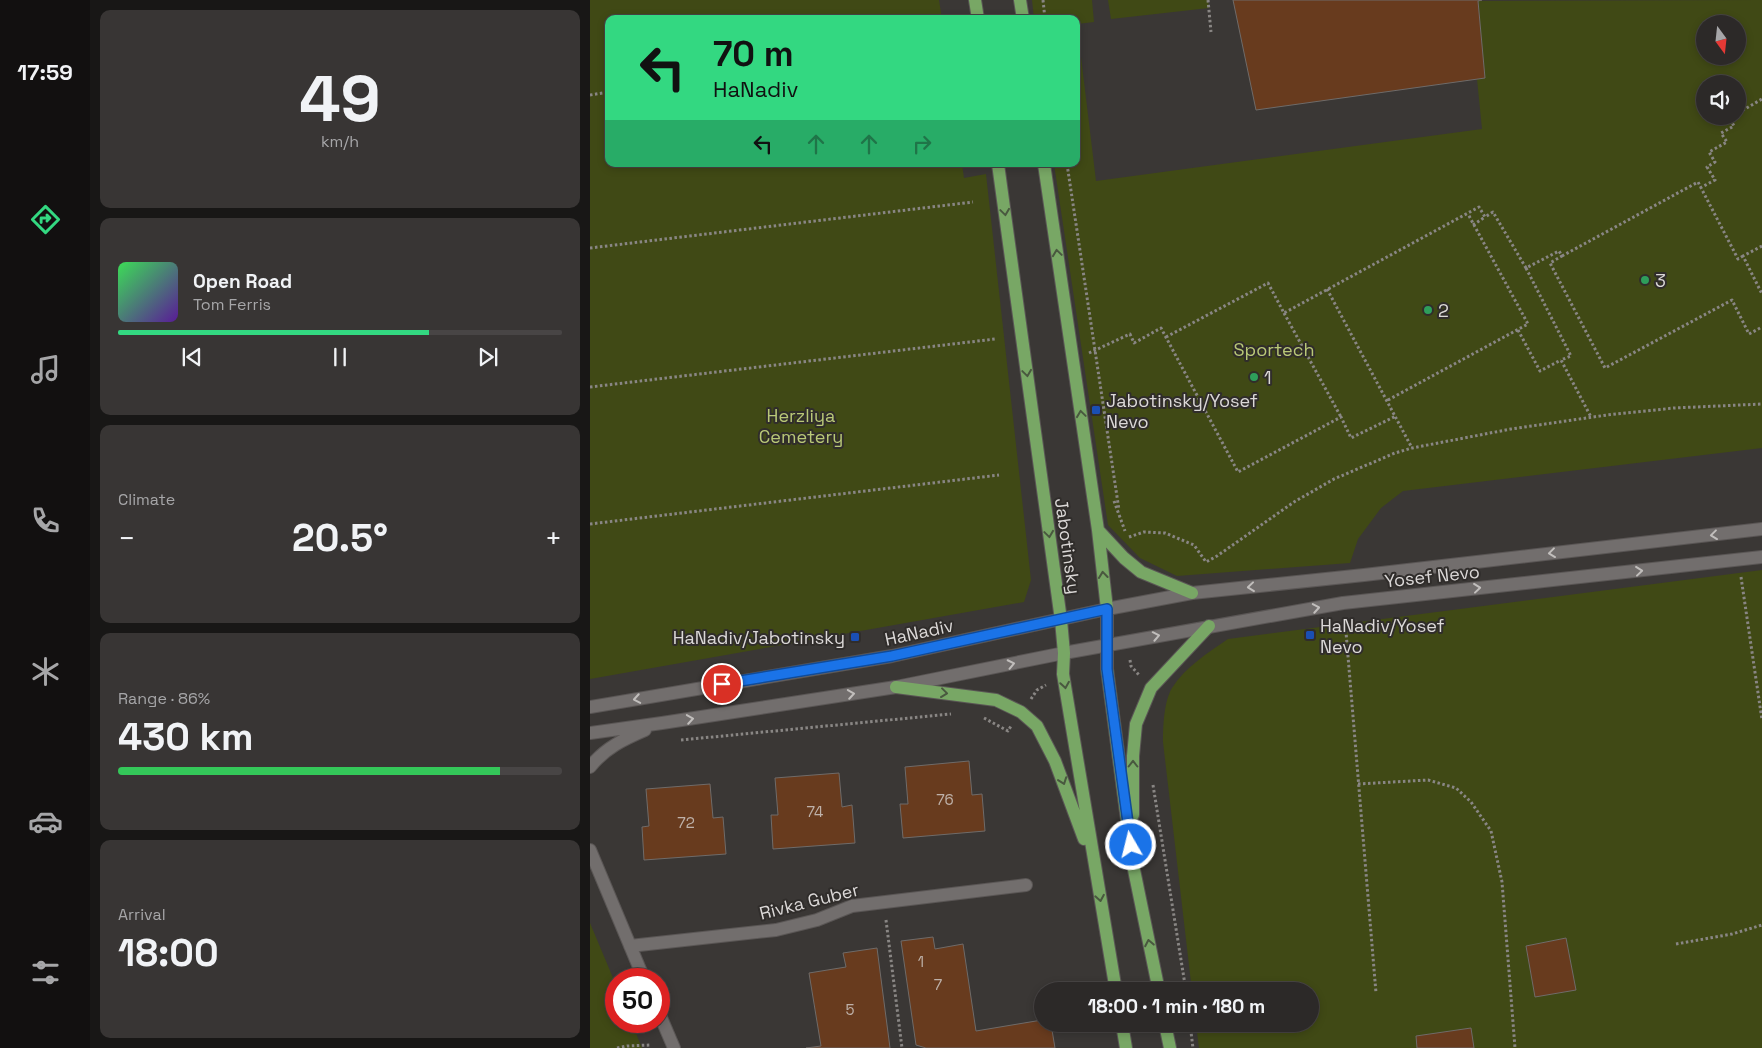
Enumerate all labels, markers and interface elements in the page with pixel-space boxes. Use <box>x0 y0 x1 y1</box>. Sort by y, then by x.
north arrow <box>1696 15 1746 65</box>
map controls <box>1696 15 1746 125</box>
text: 70 m <box>713 32 794 76</box>
icon: left <box>630 35 695 100</box>
text: 49 <box>299 57 381 140</box>
text: 17:59 <box>17 58 73 86</box>
text: HaNadiv <box>713 75 798 103</box>
button: sound <box>1696 75 1746 125</box>
icon: left <box>749 130 777 158</box>
icon: ahead <box>802 130 830 158</box>
icon: ahead <box>855 130 883 158</box>
icon: right <box>908 130 936 158</box>
text: km/h <box>321 131 359 152</box>
icon: directions <box>28 202 63 237</box>
one-way arrow <box>999 208 1009 216</box>
one-way arrow <box>1052 248 1063 256</box>
text: Open Road <box>193 269 292 294</box>
place label: 3 <box>1655 269 1666 292</box>
marker: 3 <box>1639 274 1651 286</box>
text: Tom Ferris <box>193 294 271 315</box>
place label: 2 <box>1438 299 1449 322</box>
marker: 2 <box>1422 304 1434 316</box>
park label: Sportech <box>1234 338 1314 361</box>
icon: previous <box>178 343 206 371</box>
icon: pause <box>326 343 354 371</box>
icon: next <box>474 343 502 371</box>
icon: music <box>28 352 63 387</box>
place label: 1 <box>1264 366 1272 389</box>
one-way arrow <box>1021 369 1032 377</box>
marker: 1 <box>1248 371 1260 383</box>
place label: Jabotinsky/Yosef Nevo <box>1106 389 1258 433</box>
park label: Herzliya Cemetery <box>759 404 843 448</box>
marker: Jabotinsky/Yosef Nevo <box>1090 404 1102 416</box>
one-way arrow <box>1076 409 1086 418</box>
text: Climate <box>118 489 175 510</box>
street label: Jabotinsky <box>1050 496 1086 596</box>
icon: phone <box>28 503 63 538</box>
text: 20.5° <box>292 514 388 562</box>
text: − <box>118 520 135 556</box>
text: + <box>545 520 562 556</box>
one-way arrow <box>1709 529 1717 540</box>
one-way arrow <box>1043 530 1054 538</box>
one-way arrow <box>1548 547 1556 558</box>
street label: Yosef Nevo <box>1383 560 1481 592</box>
one-way arrow <box>1635 566 1643 577</box>
one-way arrow <box>1098 570 1109 578</box>
one-way arrow <box>1247 581 1255 592</box>
one-way arrow <box>1473 583 1481 594</box>
one-way arrow <box>1311 603 1320 613</box>
street label: HaNadiv <box>882 613 956 651</box>
place label: HaNadiv/Yosef Nevo <box>1320 614 1444 658</box>
place label: HaNadiv/Jabotinsky <box>673 626 845 649</box>
marker: HaNadiv/Yosef Nevo <box>1304 629 1316 641</box>
marker: HaNadiv/Jabotinsky <box>849 631 861 643</box>
one-way arrow <box>1151 632 1160 642</box>
icon: climate <box>28 654 63 689</box>
one-way arrow <box>1006 659 1015 670</box>
pin <box>701 663 743 705</box>
icon: arrive <box>708 670 736 698</box>
one-way arrow <box>1060 681 1070 690</box>
one-way arrow <box>941 687 949 698</box>
text: Range · 86% <box>118 688 210 709</box>
one-way arrow <box>847 690 855 700</box>
one-way arrow <box>632 693 641 703</box>
text: 430 km <box>118 713 253 761</box>
one-way arrow <box>687 714 695 725</box>
one-way arrow <box>1128 759 1138 767</box>
one-way arrow <box>1057 777 1067 785</box>
house number: 76 <box>936 790 954 809</box>
house number: 74 <box>807 802 823 821</box>
icon: car <box>28 804 63 839</box>
house number: 72 <box>677 813 695 832</box>
position arrow <box>1104 818 1156 870</box>
street label: Rivka Guber <box>757 877 861 924</box>
one-way arrow <box>1094 893 1104 902</box>
text: Arrival <box>118 904 166 925</box>
text: 18:00 <box>118 929 219 977</box>
one-way arrow <box>1144 939 1155 948</box>
house number: 1 <box>918 952 924 971</box>
icon: filters <box>28 955 63 990</box>
speed limit sign: 50 <box>605 968 670 1033</box>
house number: 7 <box>934 975 942 994</box>
text: 18:00 · 1 min · 180 m <box>1088 994 1265 1019</box>
house number: 5 <box>846 1000 855 1019</box>

